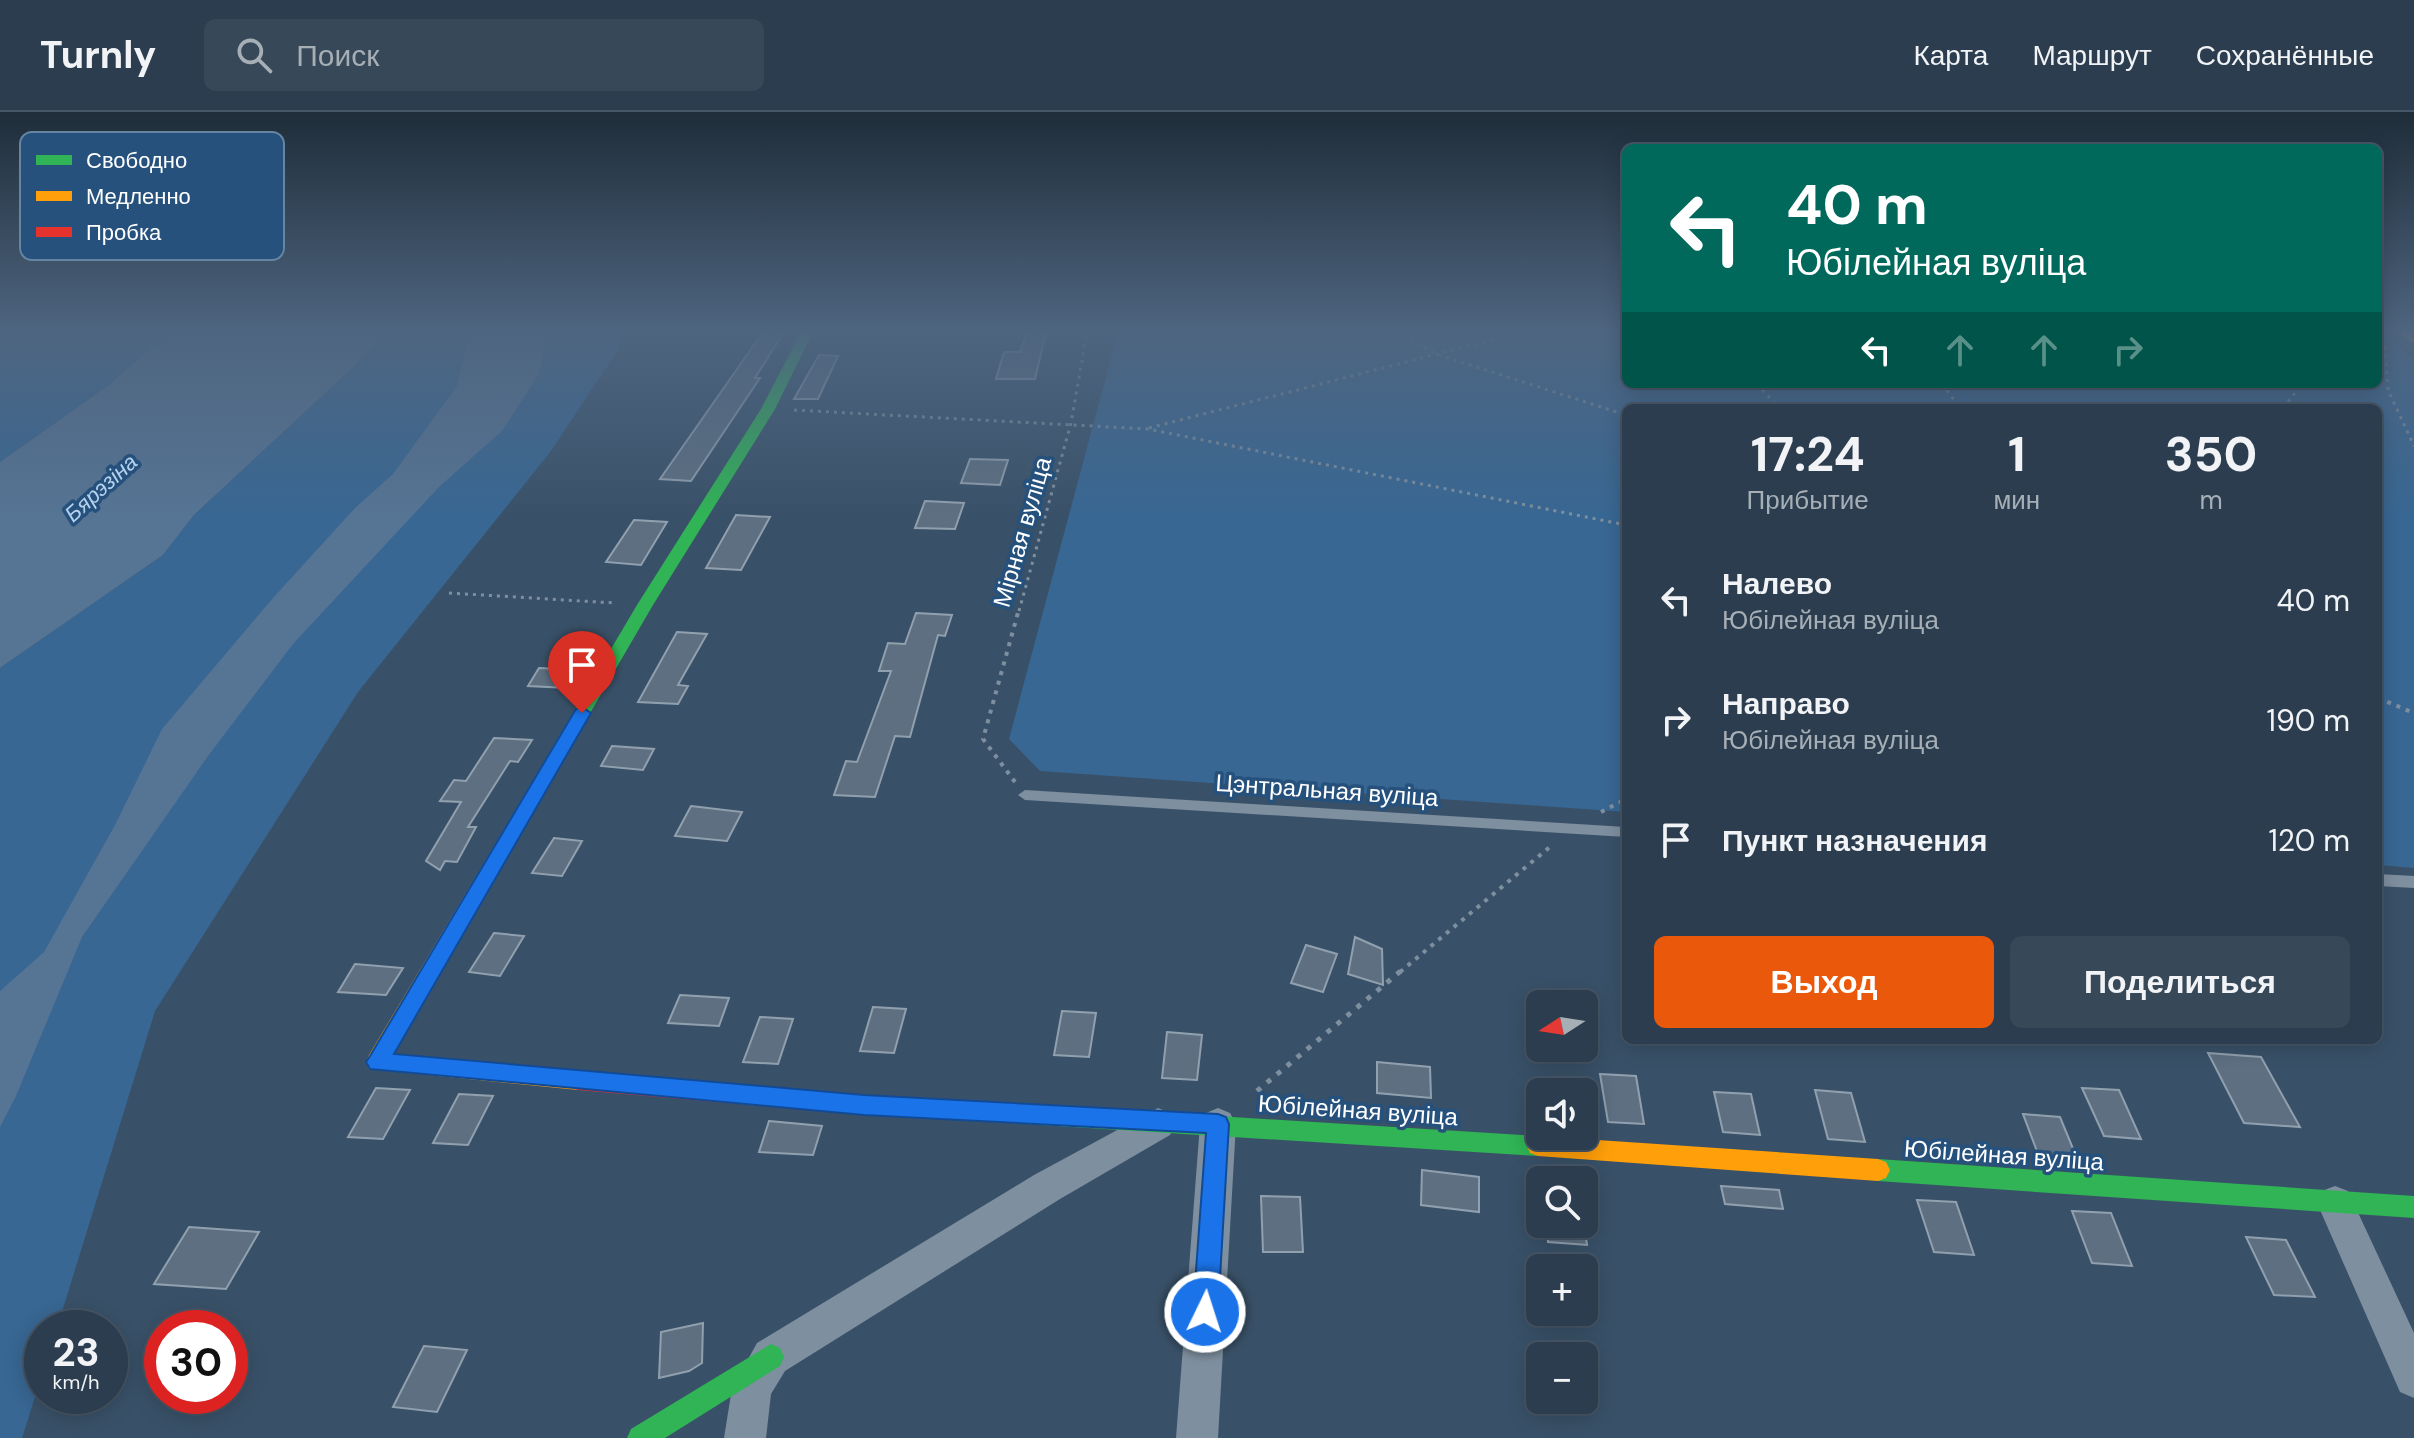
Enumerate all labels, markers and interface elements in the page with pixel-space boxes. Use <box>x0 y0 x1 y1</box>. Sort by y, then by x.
search box <box>204 19 764 91</box>
text: Turnly <box>40 30 156 80</box>
icon: search <box>232 33 276 77</box>
text: Поиск <box>296 36 379 75</box>
text: Карта <box>1913 37 1988 74</box>
text: Маршрут <box>2032 37 2152 74</box>
text: Сохранённые <box>2196 37 2374 74</box>
legend <box>20 132 284 260</box>
text: Свободно <box>86 146 187 175</box>
text: 40 m <box>1786 168 1928 241</box>
icon: left <box>1654 176 1758 280</box>
text: Медленно <box>86 182 191 211</box>
text: Пробка <box>86 218 162 247</box>
text: Юбілейная вуліца <box>1786 239 2086 286</box>
icon: left <box>1854 328 1898 372</box>
icon: ahead <box>1938 328 1982 372</box>
icon: ahead <box>2022 328 2066 372</box>
icon: right <box>2106 328 2150 372</box>
text: 17:24 <box>1751 423 1865 486</box>
text: 1 <box>2008 423 2026 486</box>
text: 350 <box>2165 423 2257 486</box>
water label: Бярэзіна <box>58 448 144 528</box>
street label: Мірная вуліца <box>986 453 1058 611</box>
text: Прибытие <box>1747 483 1869 517</box>
text: мин <box>1993 483 2040 517</box>
text: m <box>2199 483 2223 517</box>
text: Налево <box>1722 564 1832 603</box>
icon: left <box>1654 578 1698 622</box>
text: 40 m <box>2277 581 2350 620</box>
text: Юбілейная вуліца <box>1722 603 1939 637</box>
pin <box>548 631 616 713</box>
icon: arrive <box>560 643 604 687</box>
text: Направо <box>1722 684 1850 723</box>
icon: right <box>1654 698 1698 742</box>
text: 190 m <box>2267 701 2350 740</box>
text: Юбілейная вуліца <box>1722 723 1939 757</box>
street label: Цэнтральная вуліца <box>1214 767 1440 813</box>
icon: arrive <box>1654 818 1698 862</box>
text: Пункт назначения <box>1722 821 1987 860</box>
text: 120 m <box>2268 821 2350 860</box>
button: Выход <box>1654 936 1994 1028</box>
button: Поделиться <box>2010 936 2350 1028</box>
north arrow <box>1526 990 1598 1062</box>
map controls <box>1526 990 1598 1414</box>
button: sound <box>1526 1078 1598 1150</box>
street label: Юбілейная вуліца <box>1257 1088 1460 1132</box>
street label: Юбілейная вуліца <box>1903 1133 2106 1177</box>
button: search <box>1526 1166 1598 1238</box>
button: + <box>1526 1254 1598 1326</box>
position arrow <box>1163 1270 1247 1354</box>
speed limit sign: 30 <box>144 1310 248 1414</box>
text: 23 <box>52 1326 100 1378</box>
button: − <box>1526 1342 1598 1414</box>
text: km/h <box>52 1369 100 1395</box>

